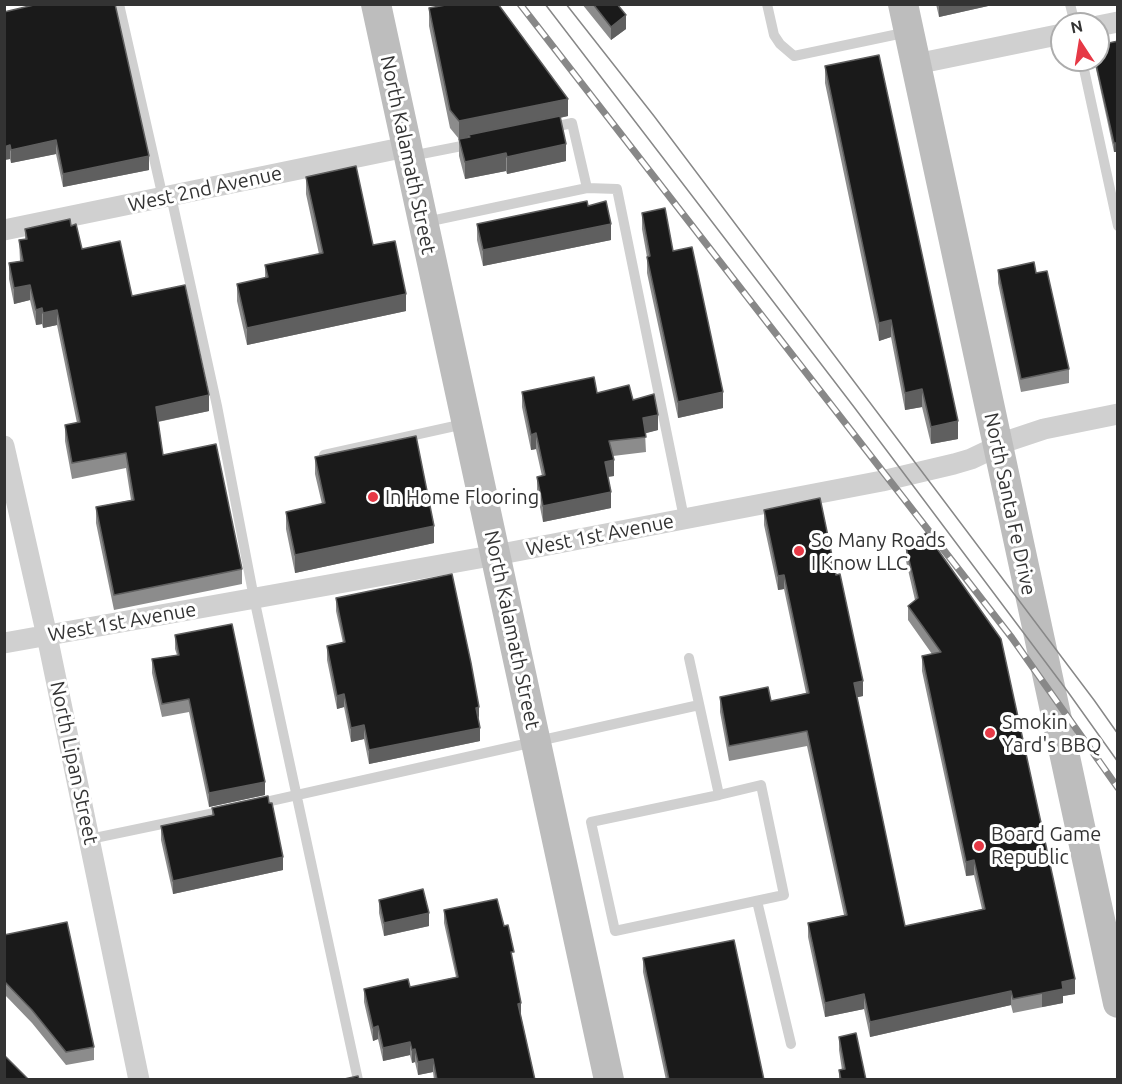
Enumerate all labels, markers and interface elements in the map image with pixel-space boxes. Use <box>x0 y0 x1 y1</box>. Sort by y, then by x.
north arrow <box>1050 12 1110 72</box>
text: N <box>1069 16 1084 36</box>
street label: North Kalamath Street <box>375 53 441 257</box>
street label: West 2nd Avenue <box>126 161 284 217</box>
street label: North Santa Fe Drive <box>979 411 1041 597</box>
place label: In Home Flooring <box>385 485 539 509</box>
marker: In Home Flooring <box>366 490 380 504</box>
street label: West 1st Avenue <box>524 509 676 561</box>
street label: North Kalamath Street <box>479 528 545 732</box>
place label: So Many Roads I Know LLC <box>811 528 946 575</box>
marker: So Many Roads I Know LLC <box>792 544 806 558</box>
street label: West 1st Avenue <box>46 597 198 647</box>
street label: North Lipan Street <box>45 679 103 847</box>
place label: Smokin Yard's BBQ <box>1002 710 1101 757</box>
marker: Smokin Yard's BBQ <box>983 726 997 740</box>
place label: Board Game Republic <box>991 822 1101 869</box>
marker: Board Game Republic <box>972 839 986 853</box>

